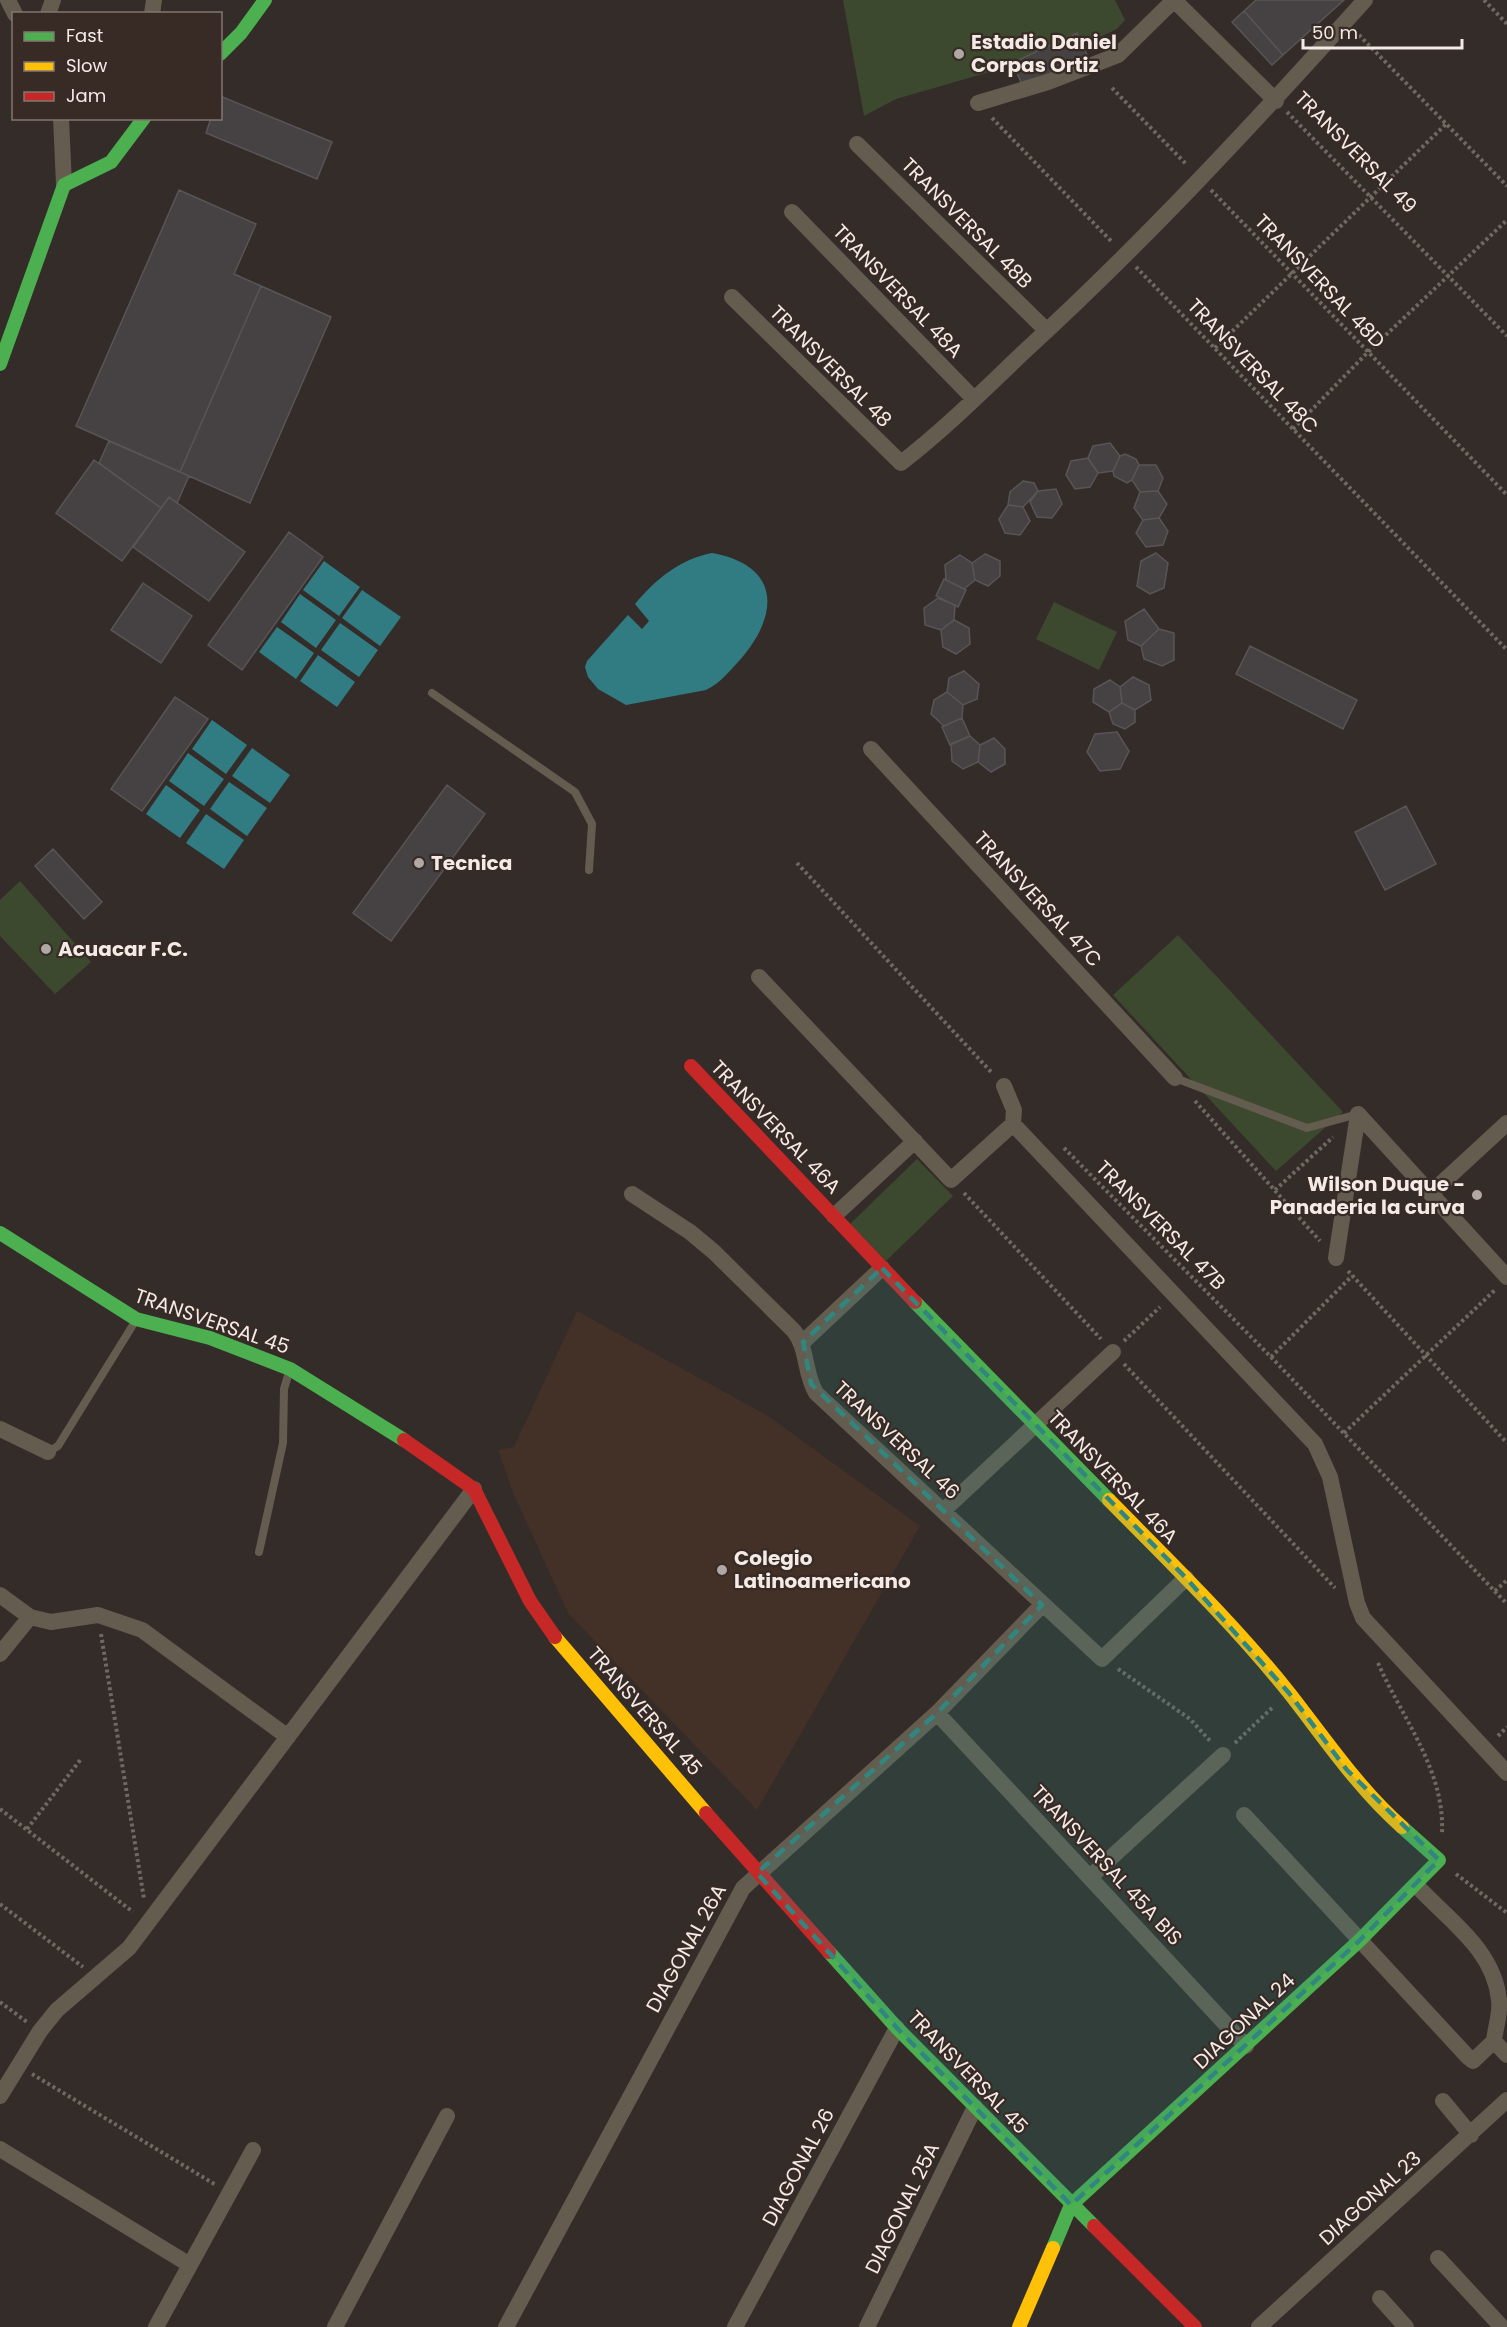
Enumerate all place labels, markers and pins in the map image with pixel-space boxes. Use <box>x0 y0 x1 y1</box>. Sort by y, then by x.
place label: Estadio Daniel Corpas Ortiz <box>971 28 1117 79</box>
marker: Estadio Daniel Corpas Ortiz <box>952 47 966 61</box>
place label: Tecnica <box>431 849 512 877</box>
marker: Tecnica <box>412 856 426 870</box>
place label: Acuacar F.C. <box>58 935 188 963</box>
marker: Acuacar F.C. <box>39 942 53 956</box>
place label: Wilson Duque - Panaderia la curva <box>1270 1170 1465 1221</box>
marker: Wilson Duque - Panaderia la curva <box>1470 1188 1484 1202</box>
place label: Colegio Latinoamericano <box>734 1544 911 1595</box>
marker: Colegio Latinoamericano <box>715 1563 729 1577</box>

